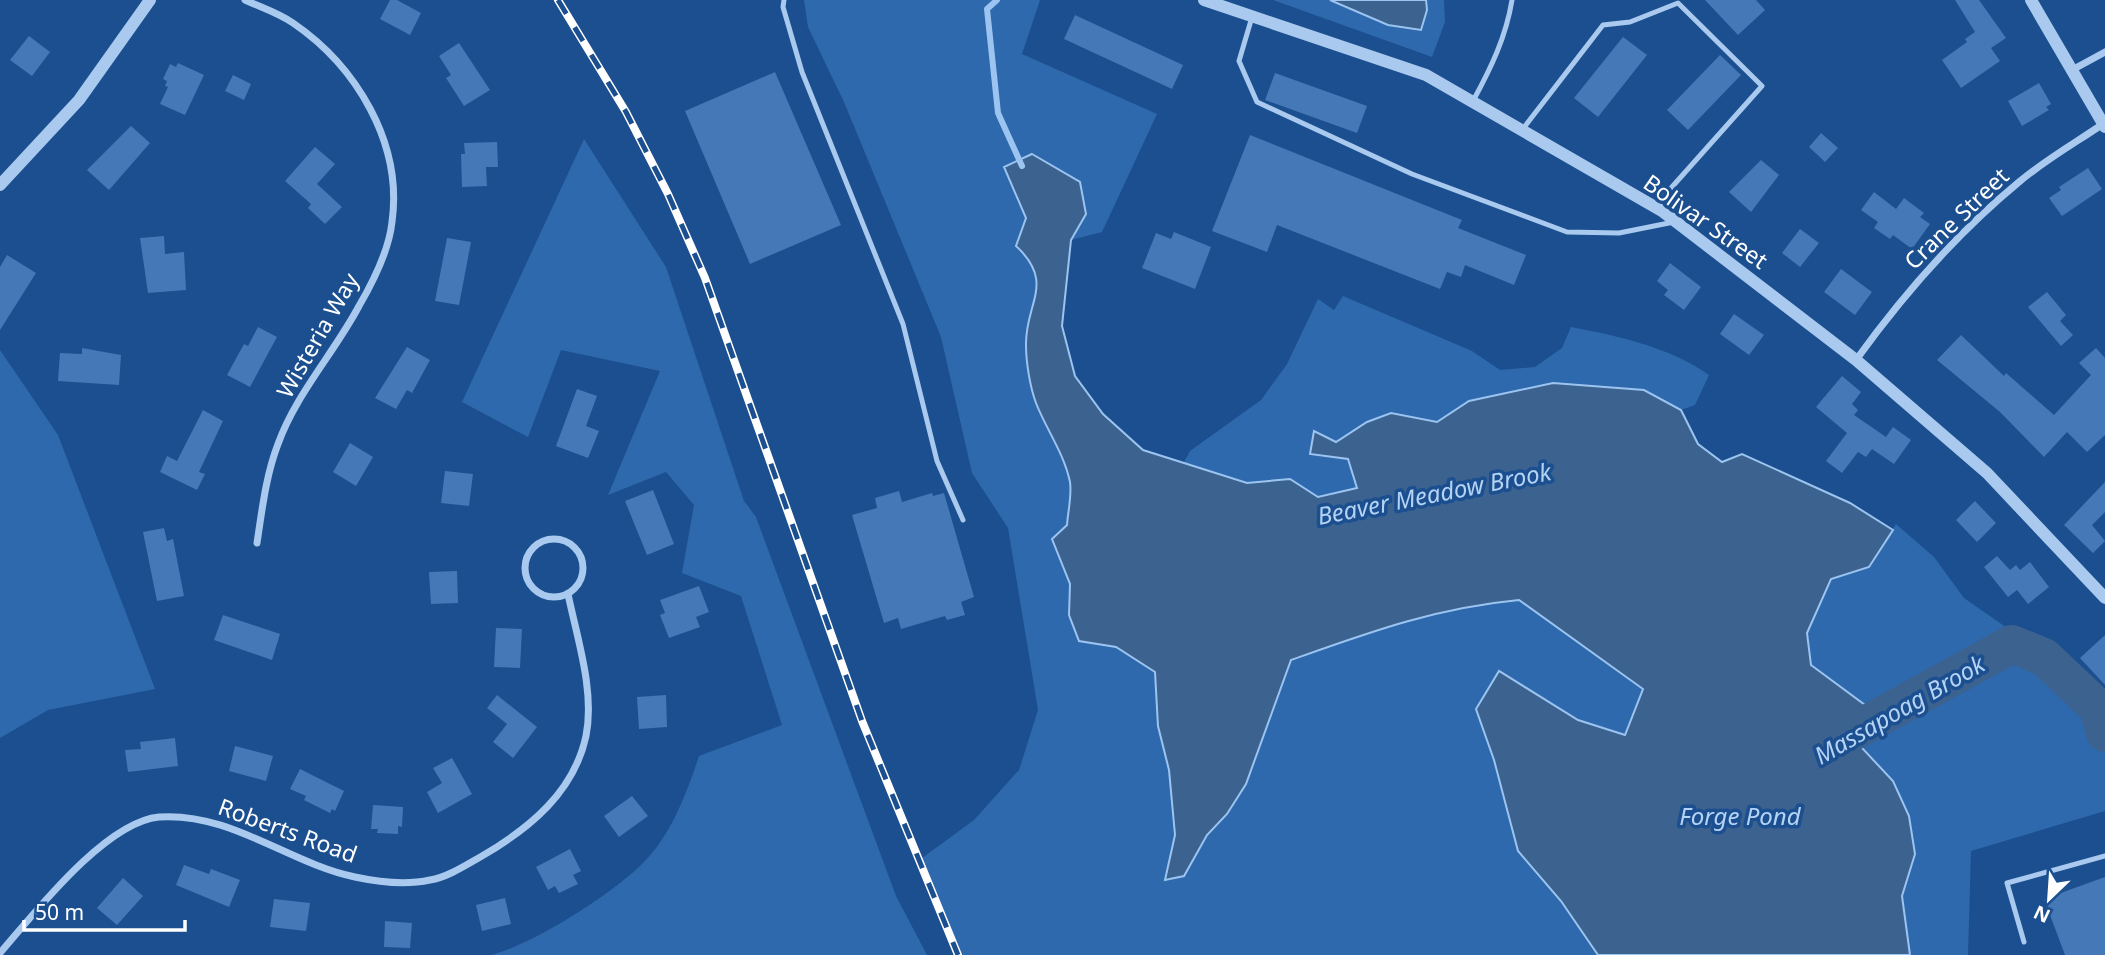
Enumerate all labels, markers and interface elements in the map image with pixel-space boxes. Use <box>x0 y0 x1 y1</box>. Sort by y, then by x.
street label: Crane Street <box>1897 160 2015 276</box>
street label: Bolivar Street <box>1637 166 1775 276</box>
street label: Wisteria Way <box>268 266 366 403</box>
water label: Beaver Meadow Brook <box>1314 454 1555 532</box>
water label: Massapoag Brook <box>1808 646 1991 771</box>
street label: Roberts Road <box>214 790 362 870</box>
water label: Forge Pond <box>1679 799 1802 832</box>
north arrow <box>2014 864 2084 934</box>
scale bar <box>24 888 186 932</box>
text: 50 m <box>35 898 84 926</box>
text: N <box>2029 899 2054 929</box>

